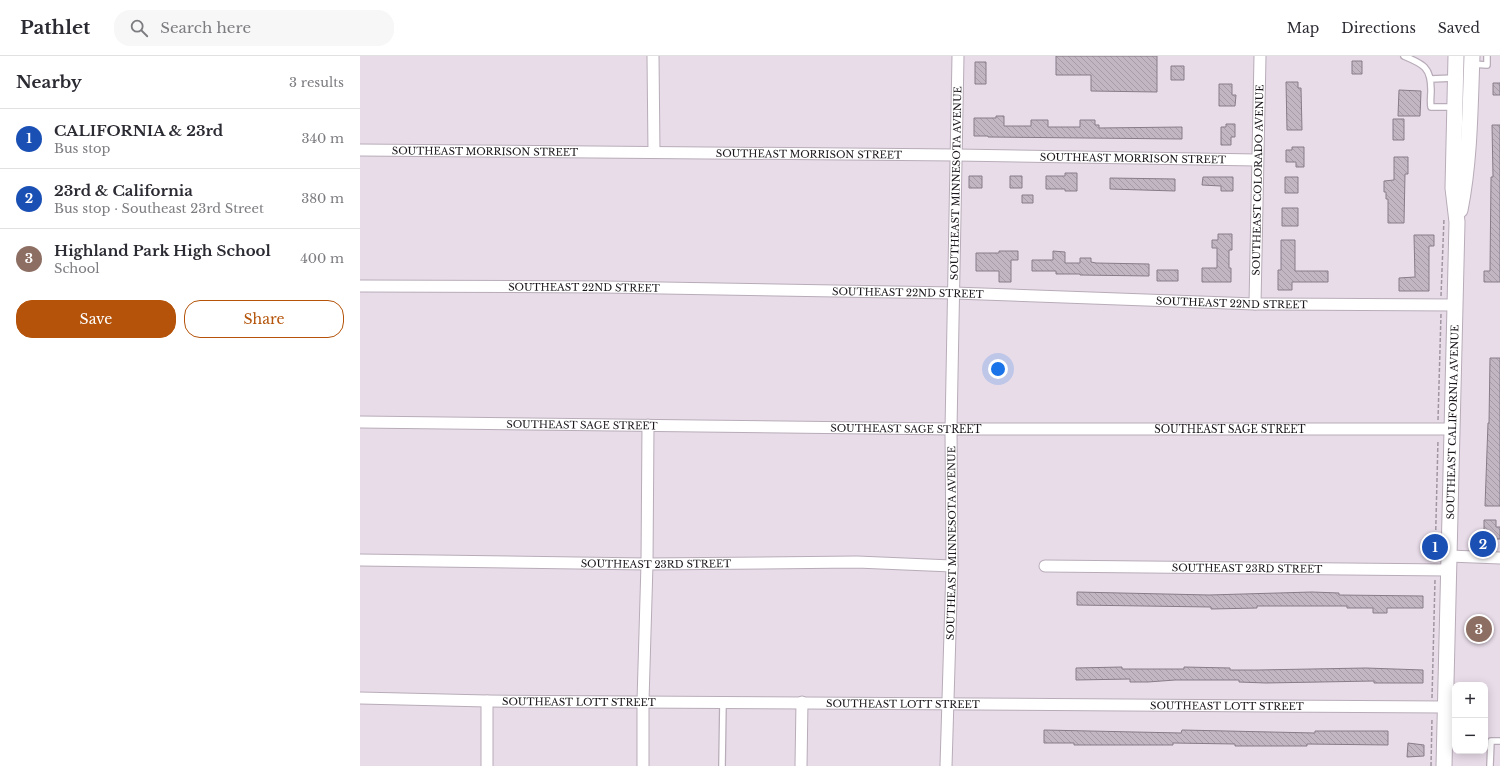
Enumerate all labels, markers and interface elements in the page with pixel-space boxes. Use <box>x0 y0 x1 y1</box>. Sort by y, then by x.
search box <box>114 10 394 46</box>
text: Pathlet <box>20 16 90 39</box>
icon: search <box>128 17 150 39</box>
text: Search here <box>160 18 251 37</box>
text: Map <box>1287 19 1319 37</box>
text: Directions <box>1341 19 1416 37</box>
text: Saved <box>1438 19 1480 37</box>
text: Nearby <box>16 72 82 93</box>
text: 3 results <box>289 74 344 91</box>
street label: SOUTHEAST COLORADO AVENUE <box>1249 84 1266 276</box>
street label: SOUTHEAST MINNESOTA AVENUE <box>947 86 964 280</box>
text: CALIFORNIA & 23rd <box>54 121 223 140</box>
text: 1 <box>26 130 32 147</box>
text: 340 m <box>301 130 344 147</box>
text: Bus stop <box>54 140 110 157</box>
street label: SOUTHEAST MORRISON STREET <box>392 144 578 158</box>
street label: SOUTHEAST MORRISON STREET <box>716 146 902 161</box>
street label: SOUTHEAST MORRISON STREET <box>1040 150 1226 166</box>
text: 23rd & California <box>54 181 193 200</box>
text: 2 <box>25 190 33 207</box>
text: 380 m <box>301 190 344 207</box>
text: Bus stop · Southeast 23rd Street <box>54 200 264 217</box>
text: Highland Park High School <box>54 241 271 260</box>
text: 3 <box>25 250 33 267</box>
text: 400 m <box>300 250 344 267</box>
text: School <box>54 260 100 277</box>
street label: SOUTHEAST 22ND STREET <box>508 280 660 294</box>
street label: SOUTHEAST 22ND STREET <box>832 284 984 301</box>
street label: SOUTHEAST 22ND STREET <box>1156 294 1308 311</box>
button: Save <box>16 300 176 338</box>
button: Share <box>184 300 344 338</box>
street label: SOUTHEAST CALIFORNIA AVENUE <box>1443 325 1461 520</box>
your location <box>988 359 1008 379</box>
street label: SOUTHEAST SAGE STREET <box>506 417 658 432</box>
street label: SOUTHEAST SAGE STREET <box>830 421 982 436</box>
street label: SOUTHEAST SAGE STREET <box>1154 423 1306 436</box>
street label: SOUTHEAST MINNESOTA AVENUE <box>943 446 959 640</box>
pin: 2 <box>1470 529 1496 559</box>
pin: 1 <box>1422 532 1448 562</box>
street label: SOUTHEAST 23RD STREET <box>581 557 731 571</box>
street label: SOUTHEAST 23RD STREET <box>1172 561 1322 575</box>
pin: 3 <box>1466 614 1492 644</box>
map controls <box>1452 682 1488 754</box>
button: + <box>1452 682 1488 718</box>
street label: SOUTHEAST LOTT STREET <box>502 695 656 709</box>
street label: SOUTHEAST LOTT STREET <box>826 697 980 711</box>
street label: SOUTHEAST LOTT STREET <box>1150 699 1304 713</box>
button: − <box>1452 718 1488 754</box>

